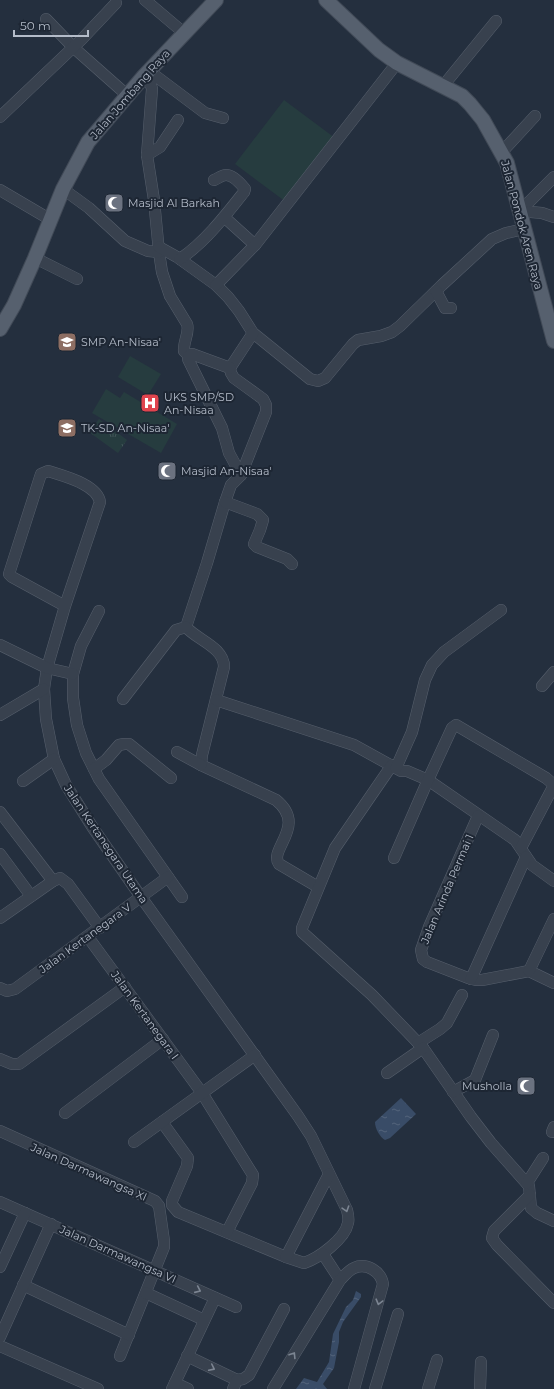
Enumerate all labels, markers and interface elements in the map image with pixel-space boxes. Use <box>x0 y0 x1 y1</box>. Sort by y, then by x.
scale bar <box>14 12 88 38</box>
text: 50 m <box>20 18 51 33</box>
street label: Jalan Jombang Raya <box>87 46 173 142</box>
street label: Jalan Pondok Aren Raya <box>498 158 546 291</box>
mosque icon: Masjid Al Barkah <box>103 192 125 214</box>
place label: Masjid Al Barkah <box>128 196 220 210</box>
school or university icon: SMP An-Nisaa' <box>56 331 78 353</box>
place label: SMP An-Nisaa' <box>81 335 161 349</box>
place label: UKS SMP/SD An-Nisaa <box>164 390 234 417</box>
hospital icon: UKS SMP/SD An-Nisaa <box>139 392 161 414</box>
school or university icon: TK-SD An-Nisaa' <box>56 417 78 439</box>
place label: TK-SD An-Nisaa' <box>81 421 170 435</box>
mosque icon: Masjid An-Nisaa' <box>156 460 178 482</box>
place label: Masjid An-Nisaa' <box>181 464 272 478</box>
street label: Jalan Kertanegara Utama <box>60 781 151 906</box>
street label: Jalan Arinda Permai 1 <box>417 832 476 947</box>
street label: Jalan Kertanegara V <box>35 900 134 977</box>
street label: Jalan Kertanegara I <box>108 967 182 1062</box>
mosque icon: Musholla <box>515 1075 537 1097</box>
place label: Musholla <box>462 1079 512 1093</box>
street label: Jalan Darmawangsa XI <box>28 1140 149 1204</box>
one-way arrow <box>341 1206 350 1213</box>
street label: Jalan Darmawangsa VI <box>57 1222 179 1286</box>
one-way arrow <box>193 1285 201 1293</box>
one-way arrow <box>375 1299 383 1305</box>
one-way arrow <box>288 1352 295 1359</box>
one-way arrow <box>208 1363 215 1371</box>

